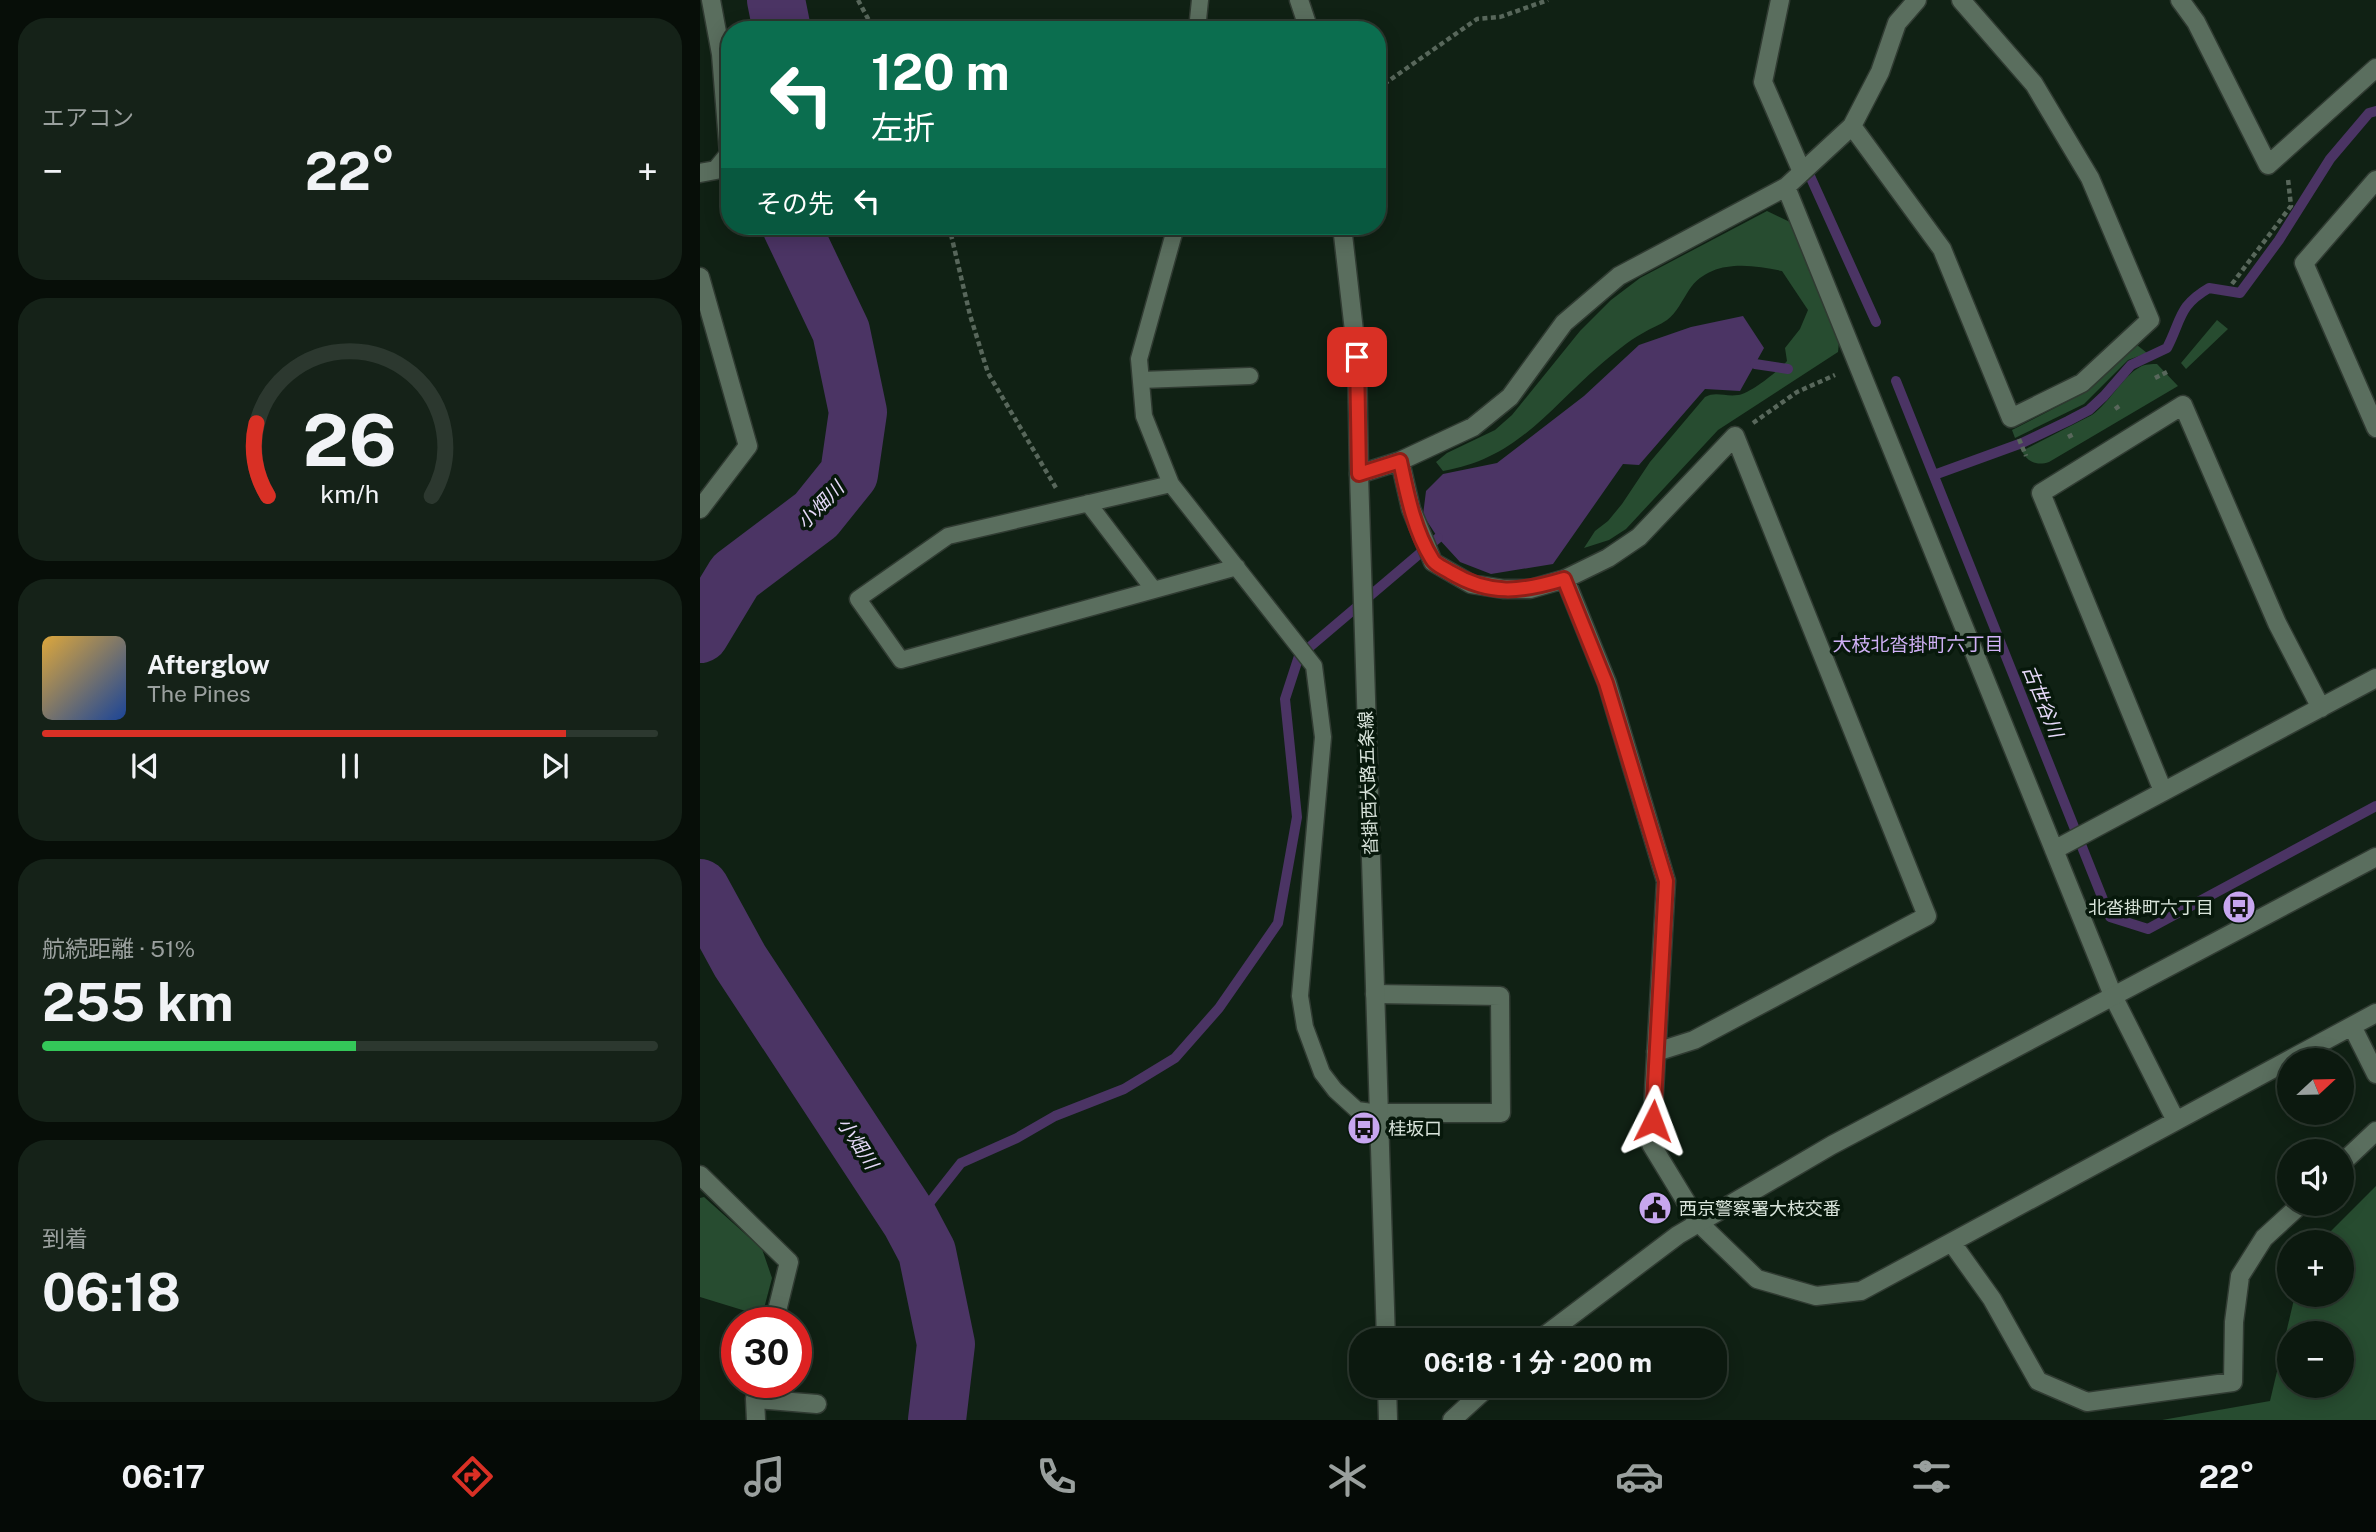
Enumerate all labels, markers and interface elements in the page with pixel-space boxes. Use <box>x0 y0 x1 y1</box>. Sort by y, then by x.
text: 120 m <box>871 43 1010 101</box>
icon: left <box>756 49 847 140</box>
text: エアコン <box>42 104 134 131</box>
text: 左折 <box>871 109 935 146</box>
text: 22° <box>305 141 395 202</box>
text: − <box>42 149 63 194</box>
text: + <box>637 149 658 194</box>
icon: left <box>848 182 886 220</box>
text: その先 <box>756 188 834 219</box>
pin <box>1327 327 1387 387</box>
icon: arrive <box>1338 338 1376 376</box>
text: 26 <box>303 397 397 482</box>
water label: 小畑川 <box>792 475 849 533</box>
text: km/h <box>321 478 379 508</box>
district label: 大枝北沓掛町六丁目 <box>1832 633 2004 655</box>
text: Afterglow <box>147 649 270 680</box>
water label: 古世谷川 <box>2019 662 2068 742</box>
text: The Pines <box>147 680 251 707</box>
street label: 沓掛西大路五条線 <box>1355 711 1381 855</box>
icon: previous <box>126 747 164 785</box>
icon: pause <box>331 747 369 785</box>
icon: next <box>536 747 574 785</box>
bus stop icon: 北沓掛町六丁目 <box>2220 888 2258 926</box>
place label: 北沓掛町六丁目 <box>2088 897 2214 918</box>
text: 航続距離 · 51% <box>42 935 195 962</box>
text: 255 km <box>42 972 234 1033</box>
north arrow <box>2277 1048 2354 1125</box>
map controls <box>2277 1048 2354 1398</box>
position arrow <box>1616 1084 1690 1158</box>
bus stop icon: 桂坂口 <box>1345 1109 1383 1147</box>
water label: 小畑川 <box>833 1113 884 1175</box>
place label: 桂坂口 <box>1388 1118 1442 1139</box>
button: sound <box>2277 1139 2354 1216</box>
public building icon: 西京警察署大枝交番 <box>1636 1189 1674 1227</box>
place label: 西京警察署大枝交番 <box>1679 1198 1841 1219</box>
text: 到着 <box>42 1225 88 1252</box>
button: + <box>2277 1230 2354 1307</box>
text: 06:18 <box>42 1262 181 1323</box>
speed limit sign: 30 <box>721 1307 812 1398</box>
button: − <box>2277 1321 2354 1398</box>
text: 06:18 · 1 分 · 200 m <box>1424 1347 1652 1378</box>
icon: directions <box>448 1452 497 1501</box>
icon: music <box>740 1452 789 1501</box>
icon: phone <box>1032 1452 1081 1501</box>
icon: climate <box>1323 1452 1372 1501</box>
icon: car <box>1615 1452 1664 1501</box>
icon: filters <box>1907 1452 1956 1501</box>
text: 06:17 <box>121 1458 205 1495</box>
text: 22° <box>2199 1458 2255 1495</box>

